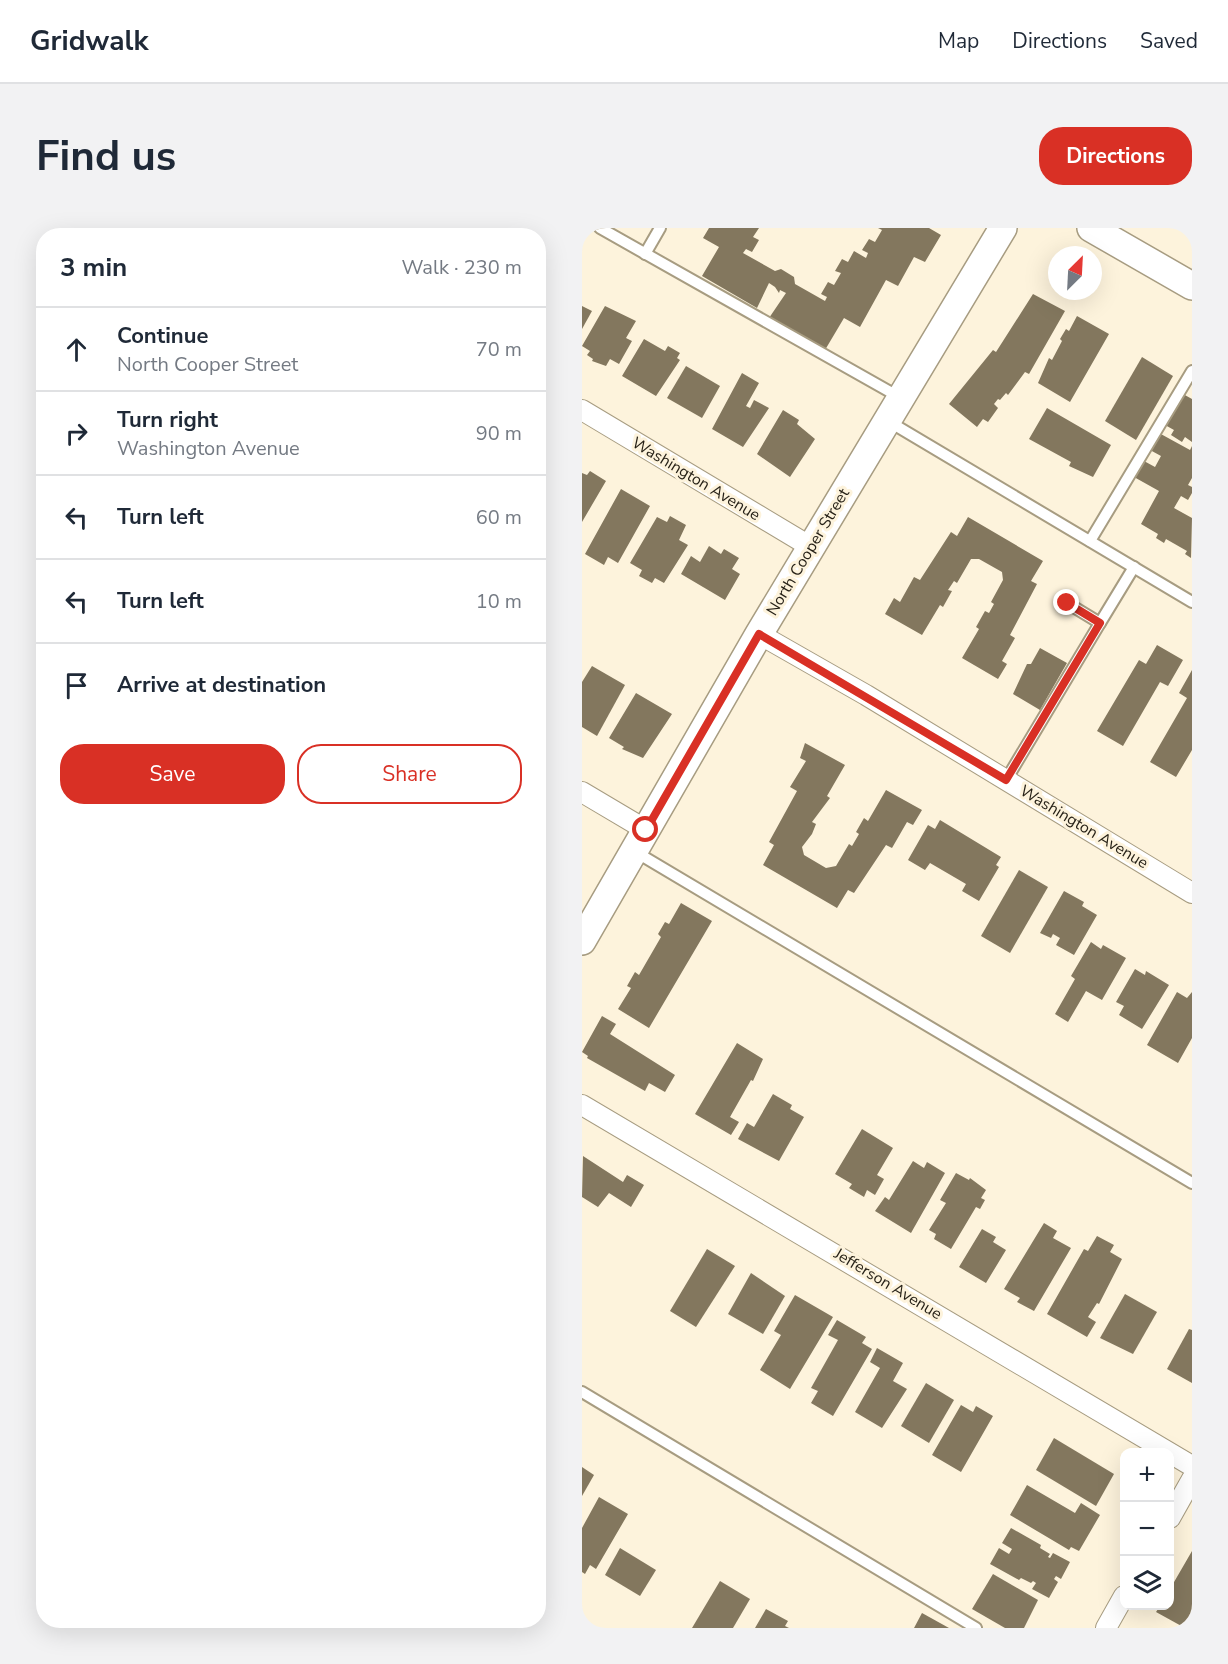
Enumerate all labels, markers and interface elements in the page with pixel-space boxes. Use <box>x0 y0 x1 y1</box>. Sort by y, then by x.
text: Gridwalk <box>30 22 148 60</box>
text: Map <box>938 27 979 55</box>
text: Directions <box>1012 27 1107 55</box>
text: Saved <box>1140 27 1198 55</box>
button: Directions <box>1039 127 1192 185</box>
text: Find us <box>36 128 176 185</box>
north arrow <box>1048 246 1102 300</box>
text: 3 min <box>60 250 127 285</box>
text: Walk · 230 m <box>402 254 522 281</box>
text: Continue <box>117 321 208 351</box>
icon: ahead <box>60 333 93 366</box>
text: 70 m <box>476 336 522 363</box>
text: North Cooper Street <box>117 351 298 378</box>
text: Turn right <box>117 405 218 435</box>
icon: right <box>60 417 93 450</box>
text: 90 m <box>476 420 522 447</box>
street label: Washington Avenue <box>628 432 764 526</box>
text: Washington Avenue <box>117 435 300 462</box>
street label: North Cooper Street <box>761 484 855 620</box>
icon: left <box>60 501 93 534</box>
text: Turn left <box>117 502 204 532</box>
text: 60 m <box>476 504 522 531</box>
icon: left <box>60 585 93 618</box>
text: Turn left <box>117 586 204 616</box>
text: 10 m <box>476 588 522 615</box>
route end <box>1053 589 1079 615</box>
icon: arrive <box>60 669 93 702</box>
text: Arrive at destination <box>117 670 326 700</box>
button: Save <box>60 744 285 804</box>
button: Share <box>297 744 522 804</box>
street label: Washington Avenue <box>1016 780 1152 874</box>
route start <box>632 816 658 842</box>
street label: Jefferson Avenue <box>829 1243 946 1325</box>
map controls <box>1120 1448 1174 1610</box>
button: + <box>1120 1448 1174 1502</box>
button: − <box>1120 1502 1174 1556</box>
button: layers <box>1120 1556 1174 1610</box>

